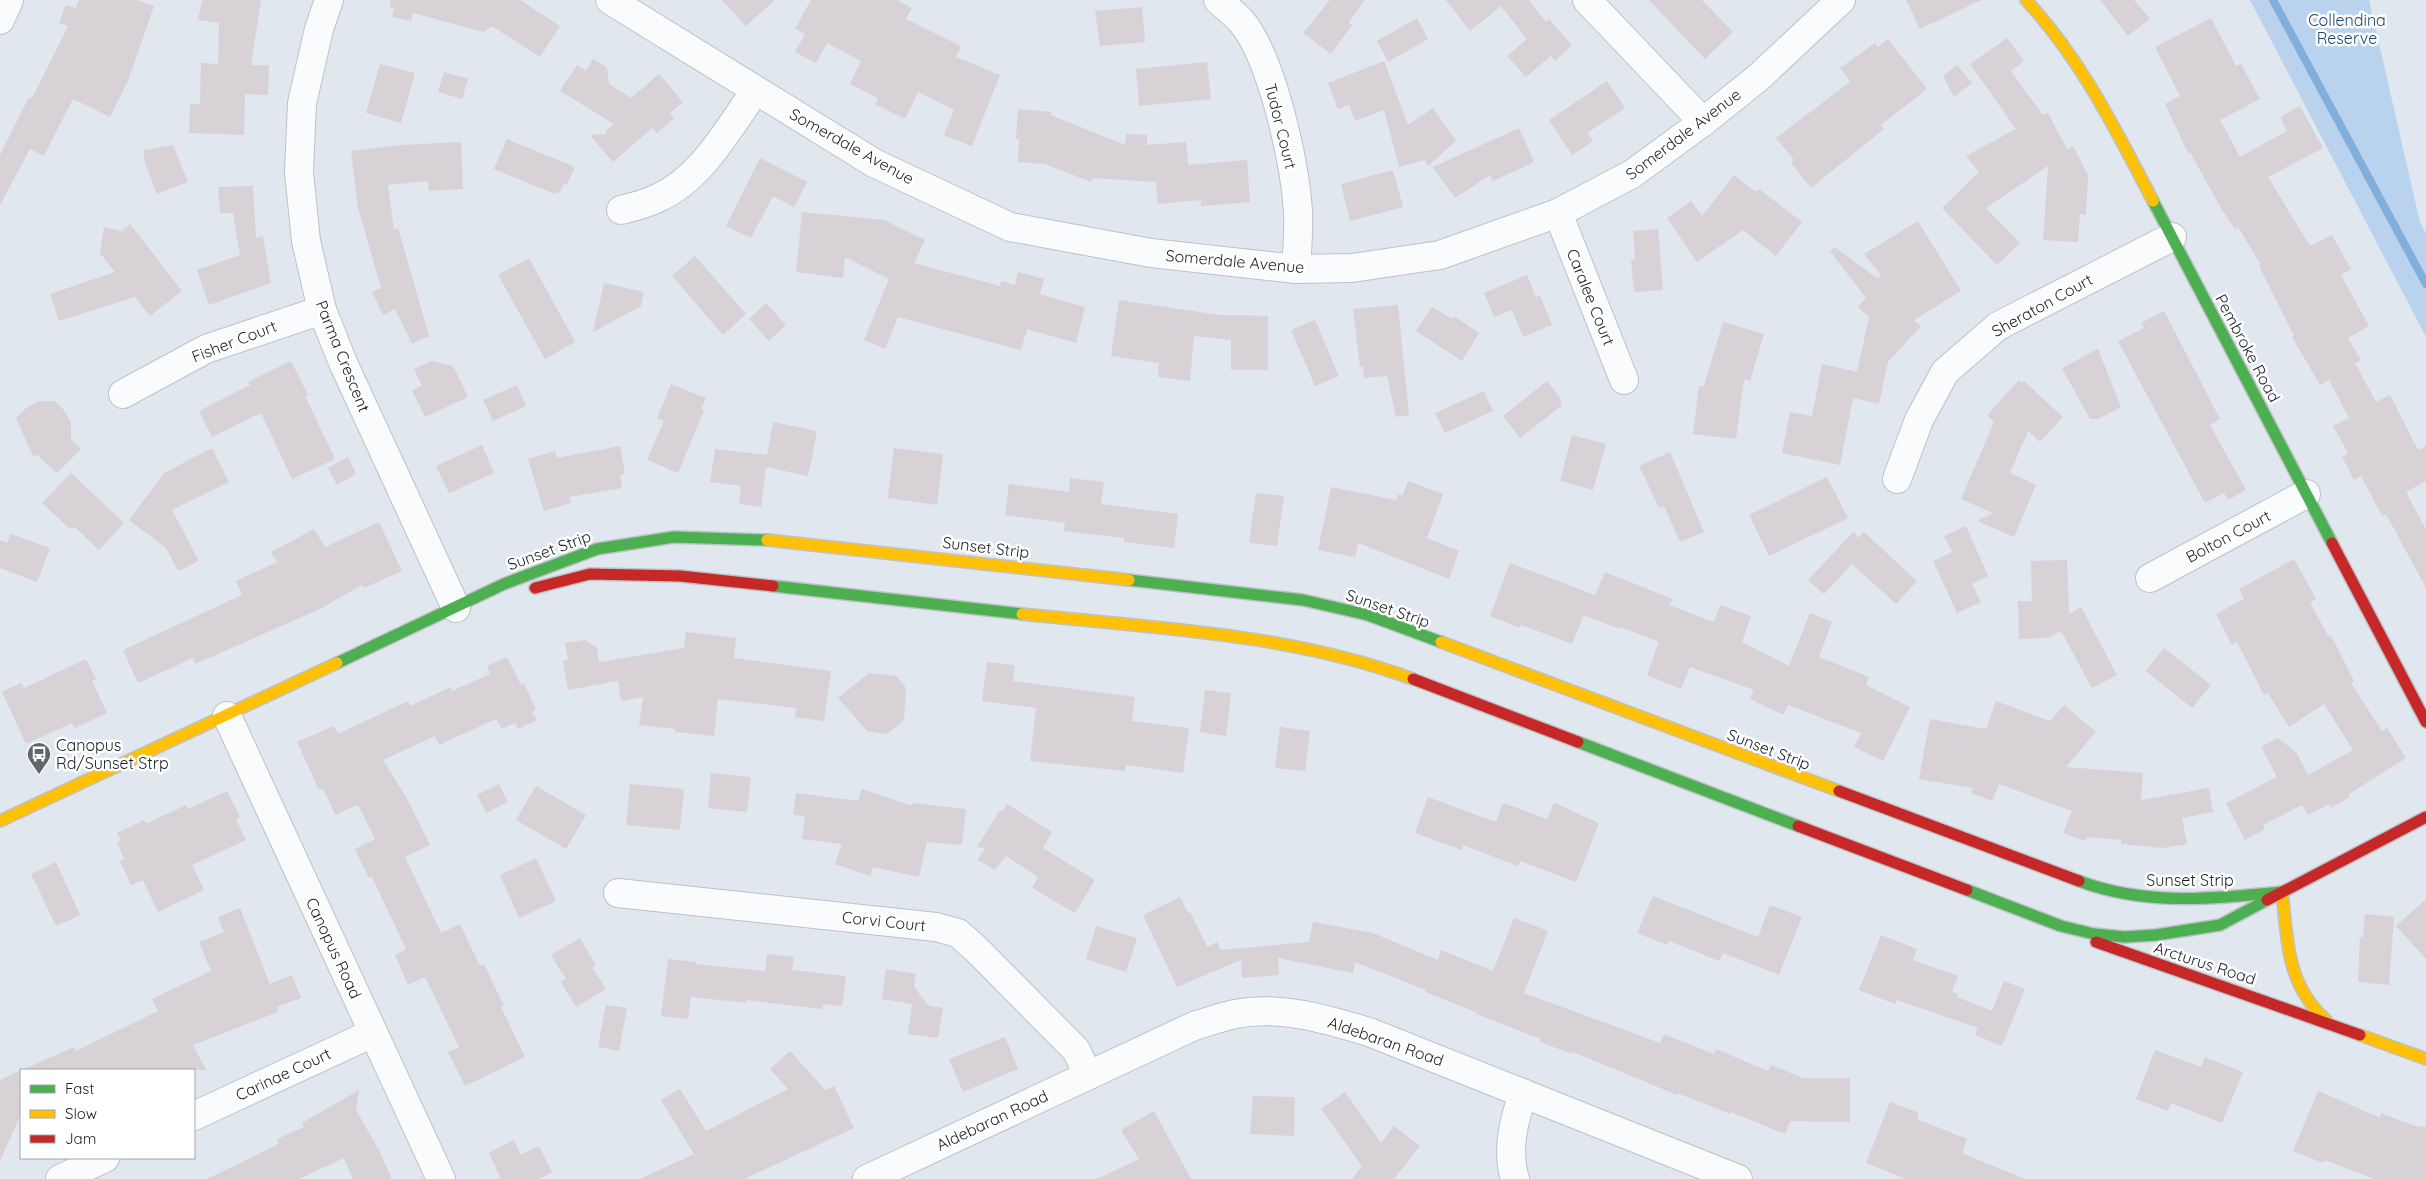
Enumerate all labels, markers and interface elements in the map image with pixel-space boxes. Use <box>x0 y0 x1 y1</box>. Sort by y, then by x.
park label: Collendina Reserve <box>2308 10 2386 48</box>
street label: Tudor Court <box>1261 81 1301 171</box>
street label: Somerdale Avenue <box>1621 84 1745 184</box>
street label: Somerdale Avenue <box>786 104 918 188</box>
street label: Somerdale Avenue <box>1165 245 1305 277</box>
street label: Caralee Court <box>1563 246 1619 348</box>
street label: Sheraton Court <box>1988 269 2096 341</box>
street label: Pembroke Road <box>2211 291 2285 405</box>
street label: Parma Crescent <box>311 297 375 415</box>
street label: Fisher Court <box>189 316 279 366</box>
street label: Bolton Court <box>2182 505 2274 567</box>
street label: Sunset Strip <box>505 526 593 574</box>
street label: Sunset Strip <box>941 532 1031 562</box>
street label: Sunset Strip <box>1343 584 1433 632</box>
street label: Sunset Strip <box>1725 724 1813 774</box>
place label: Canopus Rd/Sunset Strp <box>56 735 169 773</box>
bus stop icon: Canopus Rd/Sunset Strp <box>26 741 52 775</box>
street label: Sunset Strip <box>2146 870 2234 890</box>
street label: Canopus Road <box>302 894 366 1002</box>
street label: Corvi Court <box>841 907 927 935</box>
street label: Arcturus Road <box>2152 937 2258 989</box>
street label: Aldebaran Road <box>1326 1012 1446 1070</box>
street label: Carinae Court <box>232 1043 334 1105</box>
legend <box>20 1069 195 1159</box>
text: Fast <box>65 1079 94 1098</box>
street label: Aldebaran Road <box>933 1085 1051 1155</box>
text: Slow <box>65 1104 97 1123</box>
text: Jam <box>65 1129 96 1148</box>

